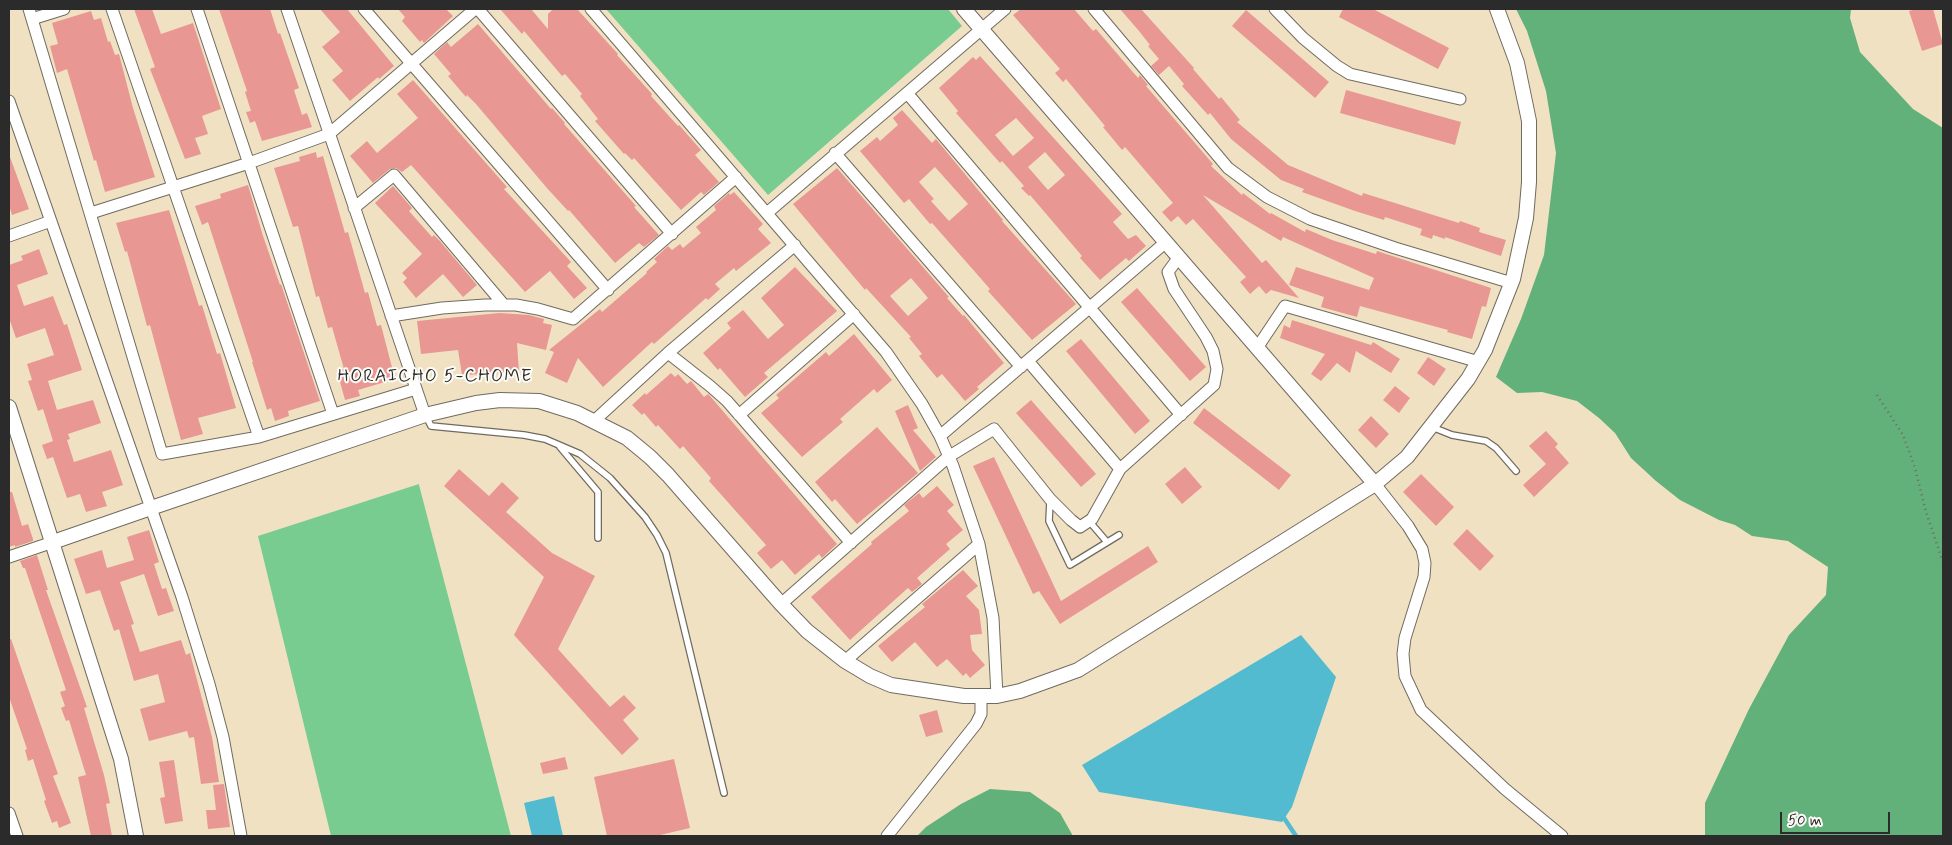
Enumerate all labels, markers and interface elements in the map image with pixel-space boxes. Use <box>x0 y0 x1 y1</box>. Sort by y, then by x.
district label: HORAICHO 5-CHOME <box>339 366 531 388</box>
scale bar <box>1782 802 1892 834</box>
text: 50 m <box>1788 811 1822 831</box>

